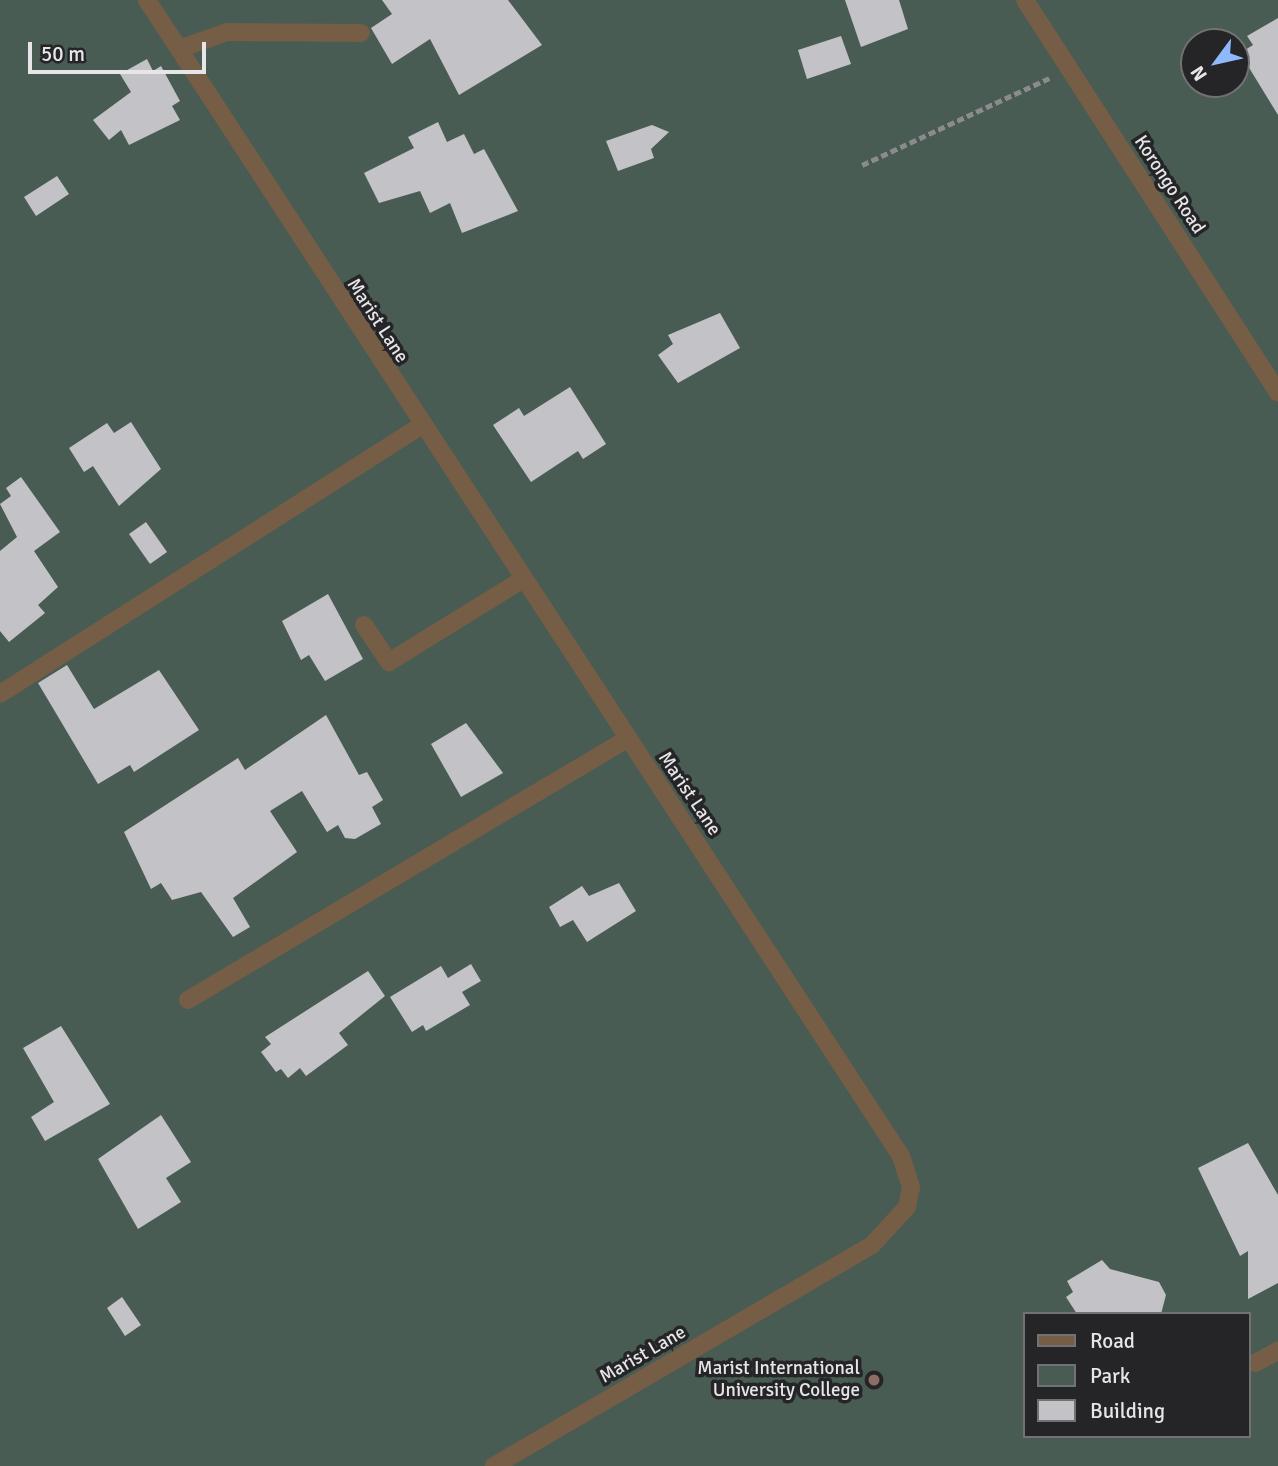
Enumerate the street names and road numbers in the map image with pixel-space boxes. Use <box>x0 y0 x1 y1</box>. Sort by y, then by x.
street label: Korongo Road <box>1129 132 1209 238</box>
street label: Marist Lane <box>341 275 413 367</box>
street label: Marist Lane <box>653 748 725 840</box>
street label: Marist Lane <box>596 1321 690 1389</box>

